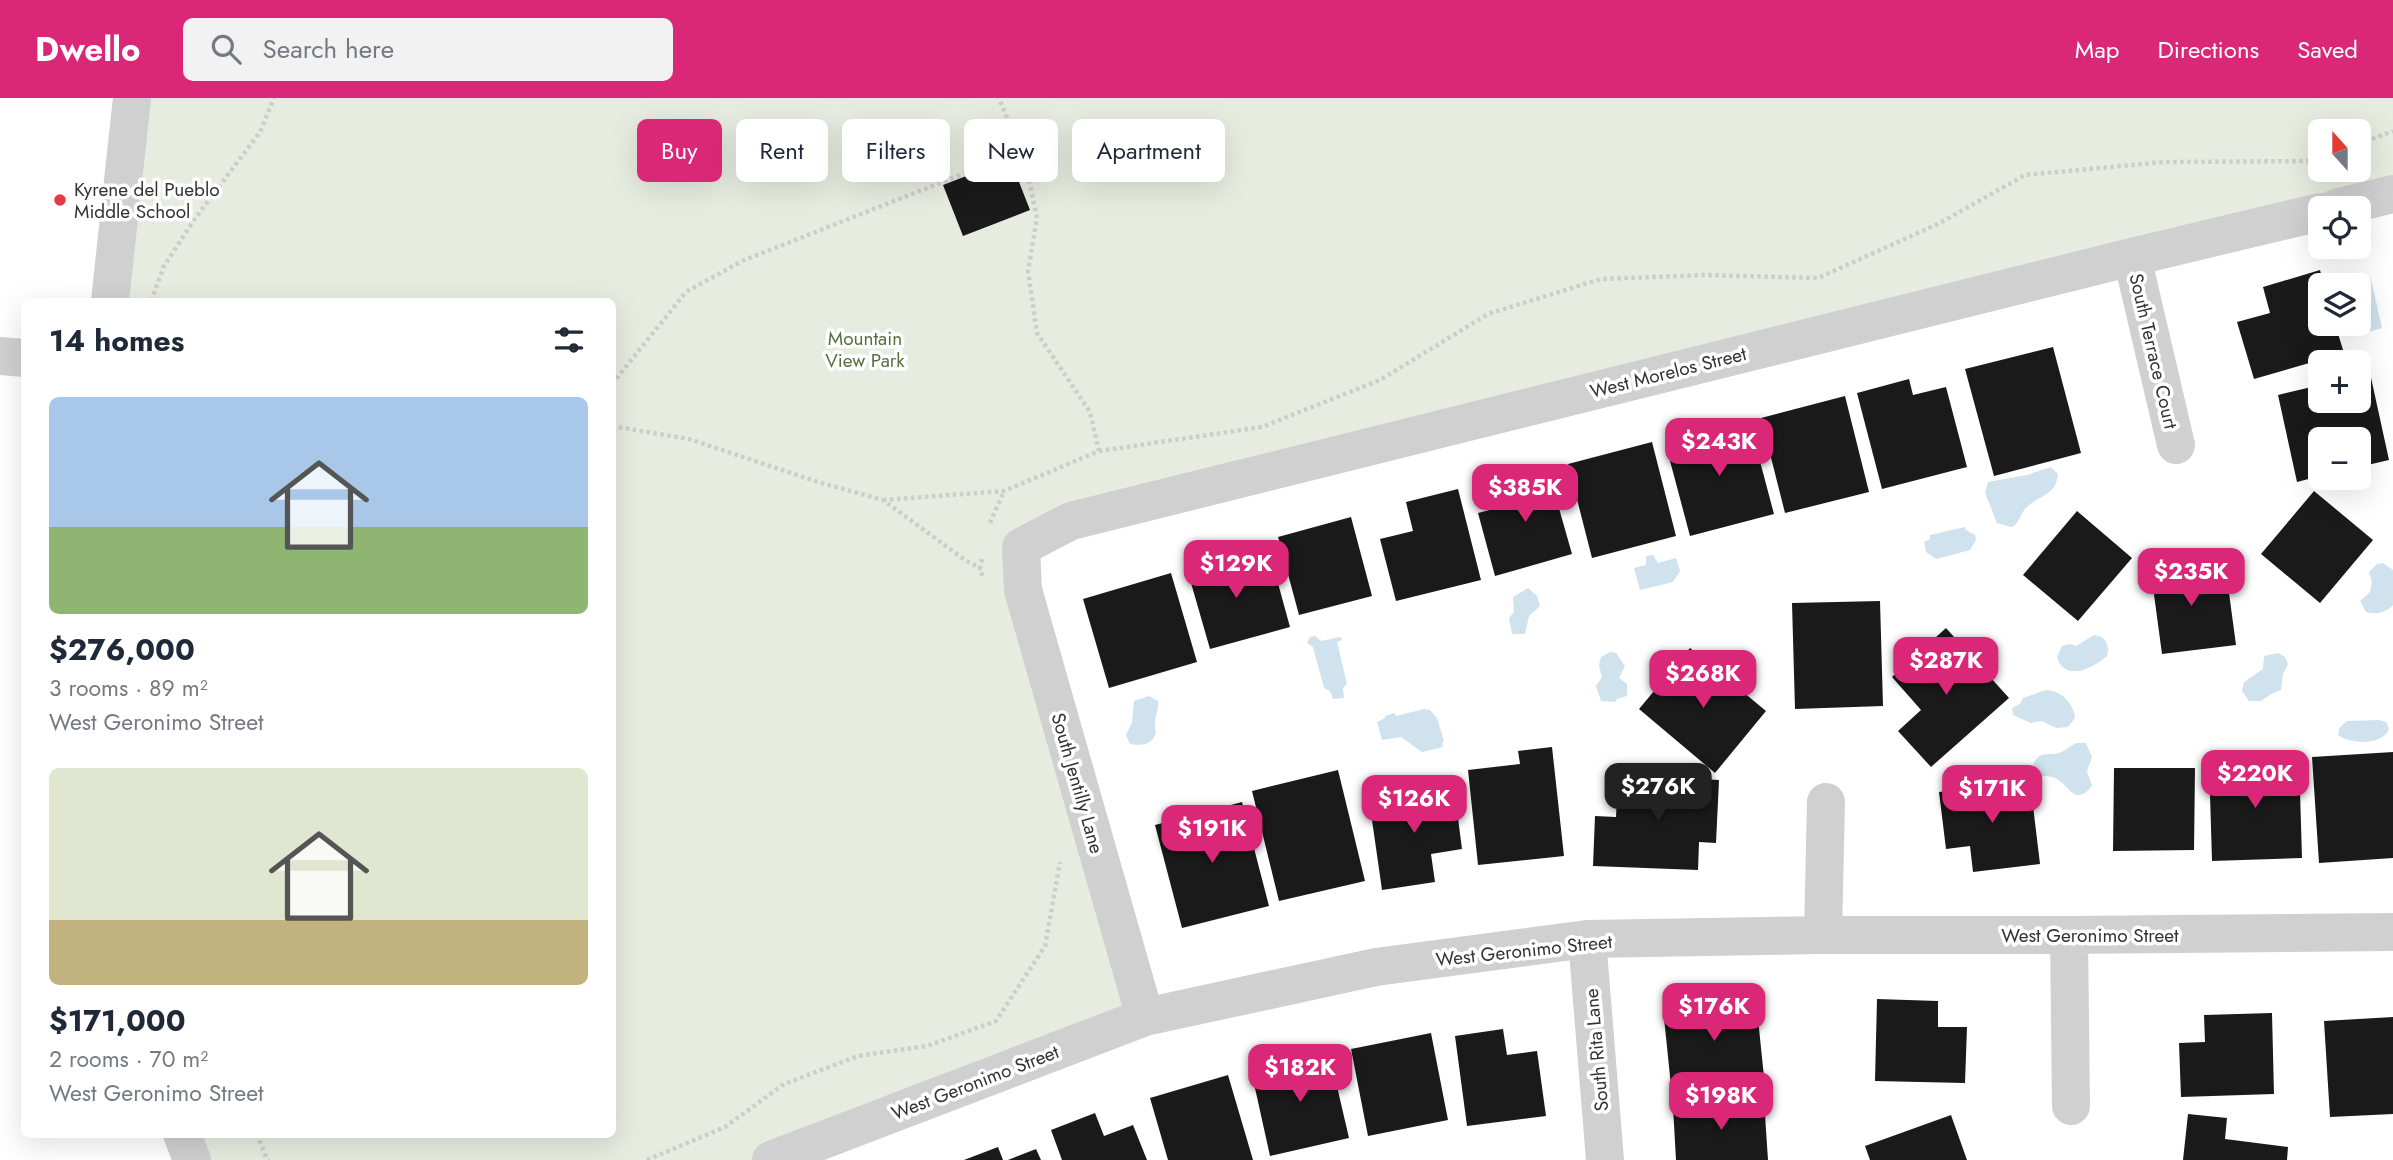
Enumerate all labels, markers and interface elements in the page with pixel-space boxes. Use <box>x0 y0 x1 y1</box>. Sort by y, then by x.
search box <box>183 18 673 81</box>
text: Dwello <box>35 26 141 73</box>
icon: search <box>207 30 245 68</box>
text: Search here <box>263 30 394 68</box>
text: Map <box>2075 32 2120 67</box>
text: Directions <box>2158 32 2259 67</box>
text: Saved <box>2297 32 2358 67</box>
chip: Buy <box>637 119 722 182</box>
chip: Rent <box>736 119 828 182</box>
chip: Filters <box>842 119 950 182</box>
chip: New <box>964 119 1058 182</box>
chip: Apartment <box>1072 119 1225 182</box>
north arrow <box>2308 119 2371 182</box>
map controls <box>2308 119 2371 490</box>
place label: Kyrene del Pueblo Middle School <box>74 176 220 225</box>
marker: Kyrene del Pueblo Middle School <box>52 192 68 208</box>
button: locate <box>2308 196 2371 259</box>
street label: South Terrace Court <box>2122 271 2185 432</box>
button: layers <box>2308 273 2371 336</box>
text: 14 homes <box>49 319 184 362</box>
icon: filters <box>550 321 588 359</box>
park label: Mountain View Park <box>825 325 905 374</box>
street label: West Morelos Street <box>1587 340 1750 405</box>
button: + <box>2308 350 2371 413</box>
pin: $243K <box>1670 418 1768 478</box>
text: $243K <box>1681 424 1757 458</box>
button: − <box>2308 427 2371 490</box>
icon: home <box>256 442 382 568</box>
pin: $385K <box>1476 464 1574 524</box>
text: $385K <box>1488 470 1562 504</box>
pin: $129K <box>1187 540 1285 600</box>
text: $129K <box>1200 546 1272 580</box>
pin: $235K <box>2142 548 2240 608</box>
text: $235K <box>2154 554 2228 588</box>
text: $276,000 <box>49 628 195 671</box>
pin: $287K <box>1897 638 1995 697</box>
text: $287K <box>1909 643 1983 677</box>
pin: $268K <box>1654 650 1752 710</box>
text: $268K <box>1665 656 1741 690</box>
text: 3 rooms · 89 m² <box>49 671 208 705</box>
text: West Geronimo Street <box>49 705 264 739</box>
street label: South Jentilly Lane <box>1045 710 1111 857</box>
pin: $220K <box>2206 750 2304 810</box>
text: $220K <box>2217 756 2293 790</box>
pin: $276K <box>1609 764 1707 823</box>
pin: $171K <box>1943 766 2041 825</box>
text: $276K <box>1621 769 1695 803</box>
text: $171K <box>1958 771 2026 805</box>
pin: $126K <box>1365 776 1463 835</box>
text: $126K <box>1378 781 1450 815</box>
pin: $191K <box>1163 806 1261 865</box>
text: $191K <box>1177 811 1247 845</box>
icon: home <box>256 813 382 939</box>
street label: West Geronimo Street <box>2001 922 2179 949</box>
street label: West Geronimo Street <box>1434 928 1614 973</box>
pin: $176K <box>1665 984 1763 1043</box>
street label: South Rita Lane <box>1578 987 1615 1113</box>
text: $176K <box>1678 989 1750 1023</box>
text: $171,000 <box>49 999 186 1042</box>
street label: West Geronimo Street <box>888 1038 1063 1127</box>
text: 2 rooms · 70 m² <box>49 1042 208 1076</box>
pin: $182K <box>1251 1044 1349 1104</box>
text: $182K <box>1264 1050 1336 1084</box>
pin: $198K <box>1672 1072 1770 1132</box>
text: West Geronimo Street <box>49 1076 264 1110</box>
text: $198K <box>1685 1078 1757 1112</box>

